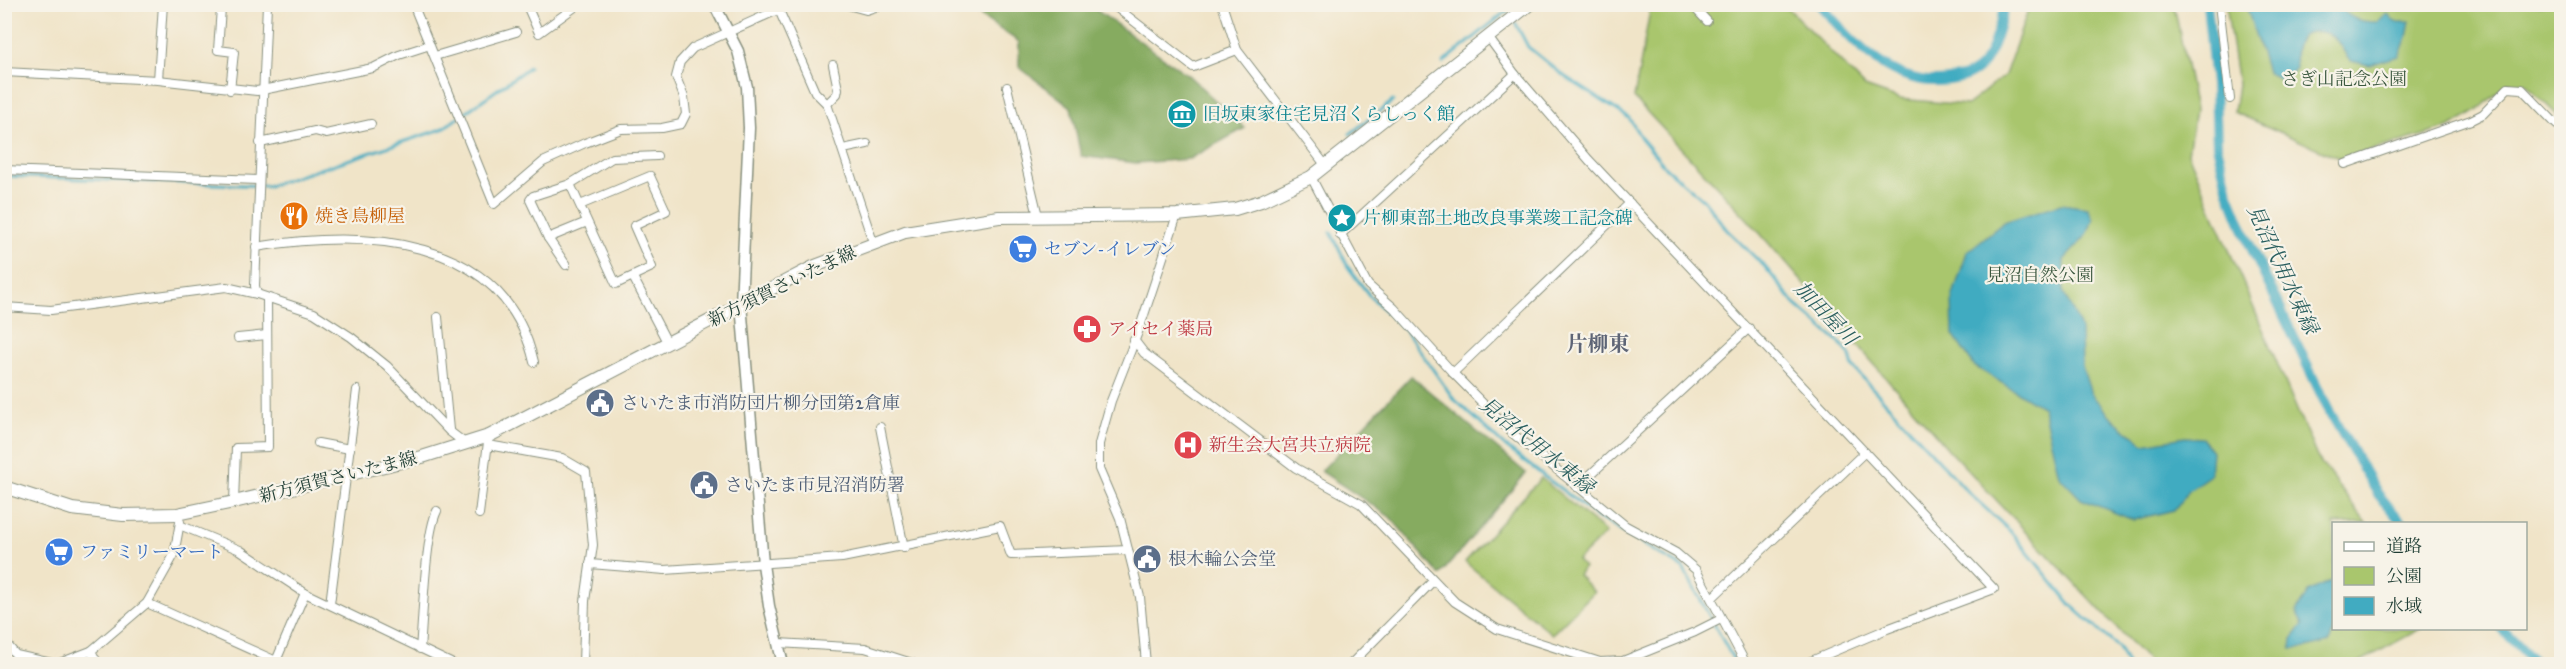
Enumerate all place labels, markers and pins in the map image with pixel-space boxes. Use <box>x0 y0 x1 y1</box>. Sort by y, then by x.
museum icon: 旧坂東家住宅見沼くらしっく館 <box>1166 98 1198 130</box>
place label: 旧坂東家住宅見沼くらしっく館 <box>1203 103 1455 125</box>
restaurant icon: 焼き鳥柳屋 <box>278 200 310 232</box>
place icon: 片柳東部土地改良事業竣工記念碑 <box>1326 202 1358 234</box>
place label: 焼き鳥柳屋 <box>315 205 405 227</box>
place label: 片柳東部土地改良事業竣工記念碑 <box>1363 207 1633 229</box>
supermarket icon: セブン-イレブン <box>1007 233 1039 265</box>
place label: セブン-イレブン <box>1044 238 1176 260</box>
pharmacy icon: アイセイ薬局 <box>1071 313 1103 345</box>
place label: アイセイ薬局 <box>1108 318 1213 340</box>
public building icon: さいたま市消防団片柳分団第2倉庫 <box>584 387 616 419</box>
place label: さいたま市消防団片柳分団第2倉庫 <box>621 392 900 414</box>
hospital icon: 新生会大宮共立病院 <box>1172 429 1204 461</box>
place label: 新生会大宮共立病院 <box>1209 434 1371 456</box>
public building icon: さいたま市見沼消防署 <box>688 469 720 501</box>
place label: さいたま市見沼消防署 <box>725 474 905 496</box>
supermarket icon: ファミリーマート <box>43 536 75 568</box>
place label: ファミリーマート <box>80 541 224 563</box>
public building icon: 根木輪公会堂 <box>1131 543 1163 575</box>
place label: 根木輪公会堂 <box>1168 548 1276 570</box>

